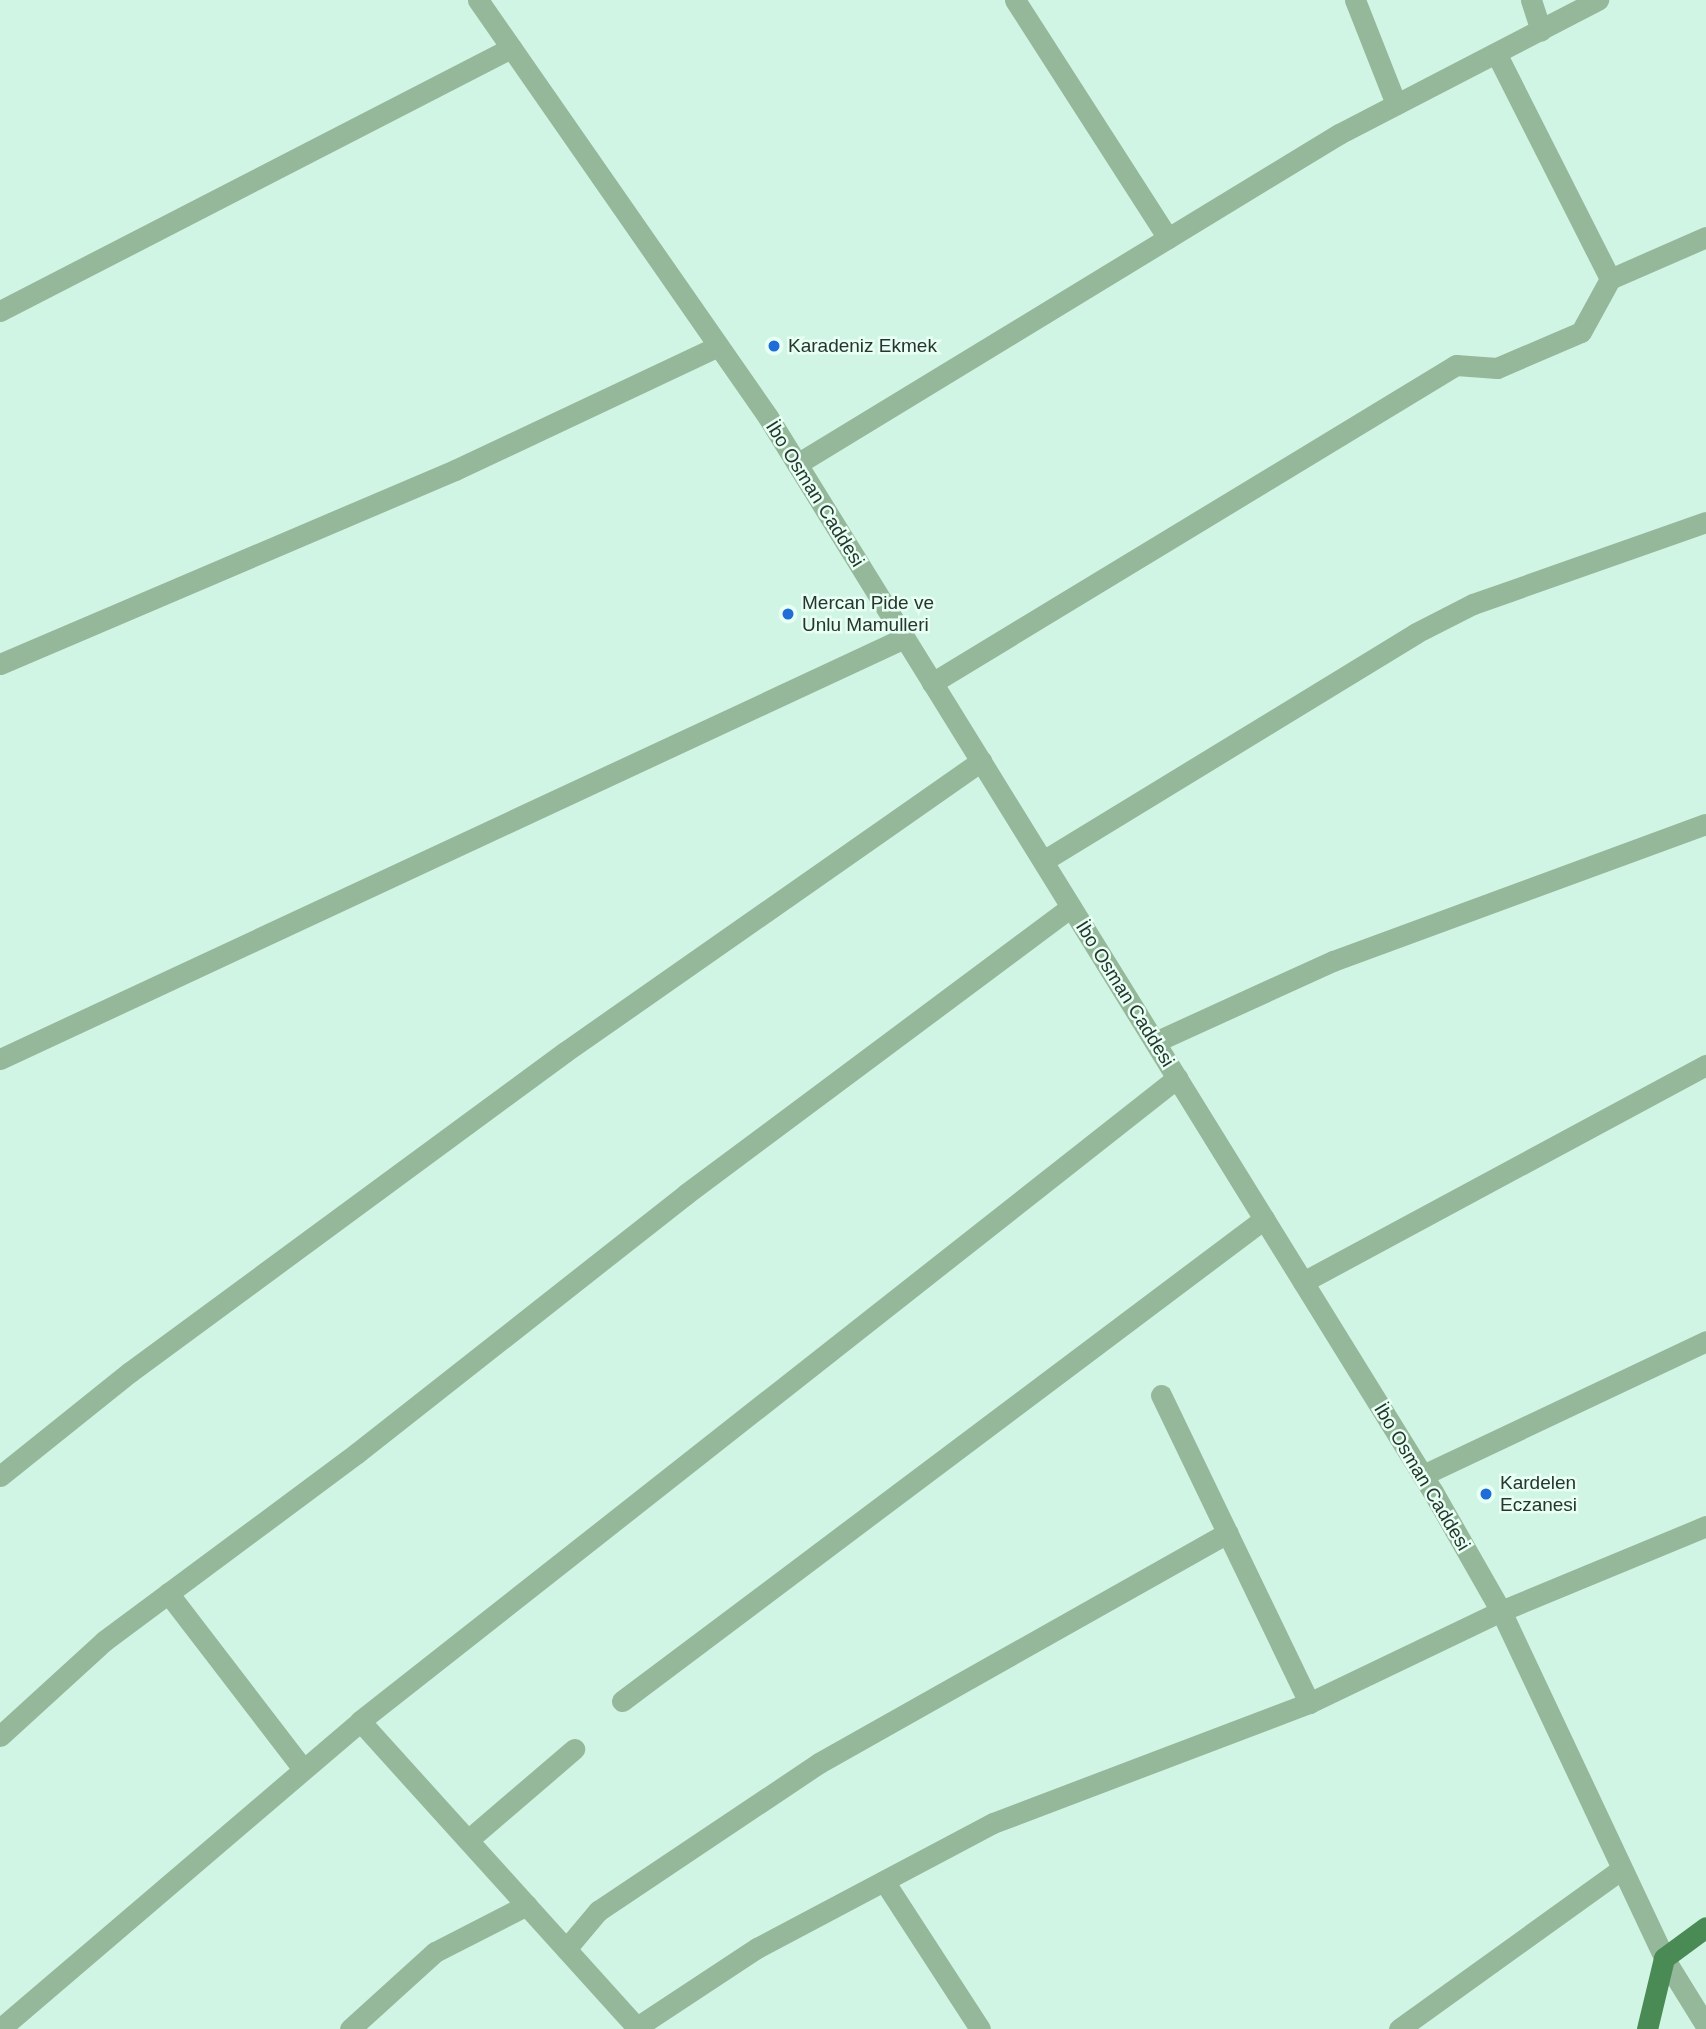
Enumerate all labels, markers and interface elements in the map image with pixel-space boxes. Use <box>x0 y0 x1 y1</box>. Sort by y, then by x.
place label: Karadeniz Ekmek <box>788 335 937 357</box>
marker: Karadeniz Ekmek <box>766 338 782 354</box>
street label: İbo Osman Caddesi <box>761 417 869 571</box>
place label: Mercan Pide ve Unlu Mamulleri <box>802 592 934 636</box>
marker: Mercan Pide ve Unlu Mamulleri <box>780 606 796 622</box>
street label: İbo Osman Caddesi <box>1071 917 1179 1071</box>
street label: İbo Osman Caddesi <box>1369 1399 1475 1555</box>
place label: Kardelen Eczanesi <box>1500 1472 1577 1516</box>
marker: Kardelen Eczanesi <box>1478 1486 1494 1502</box>

